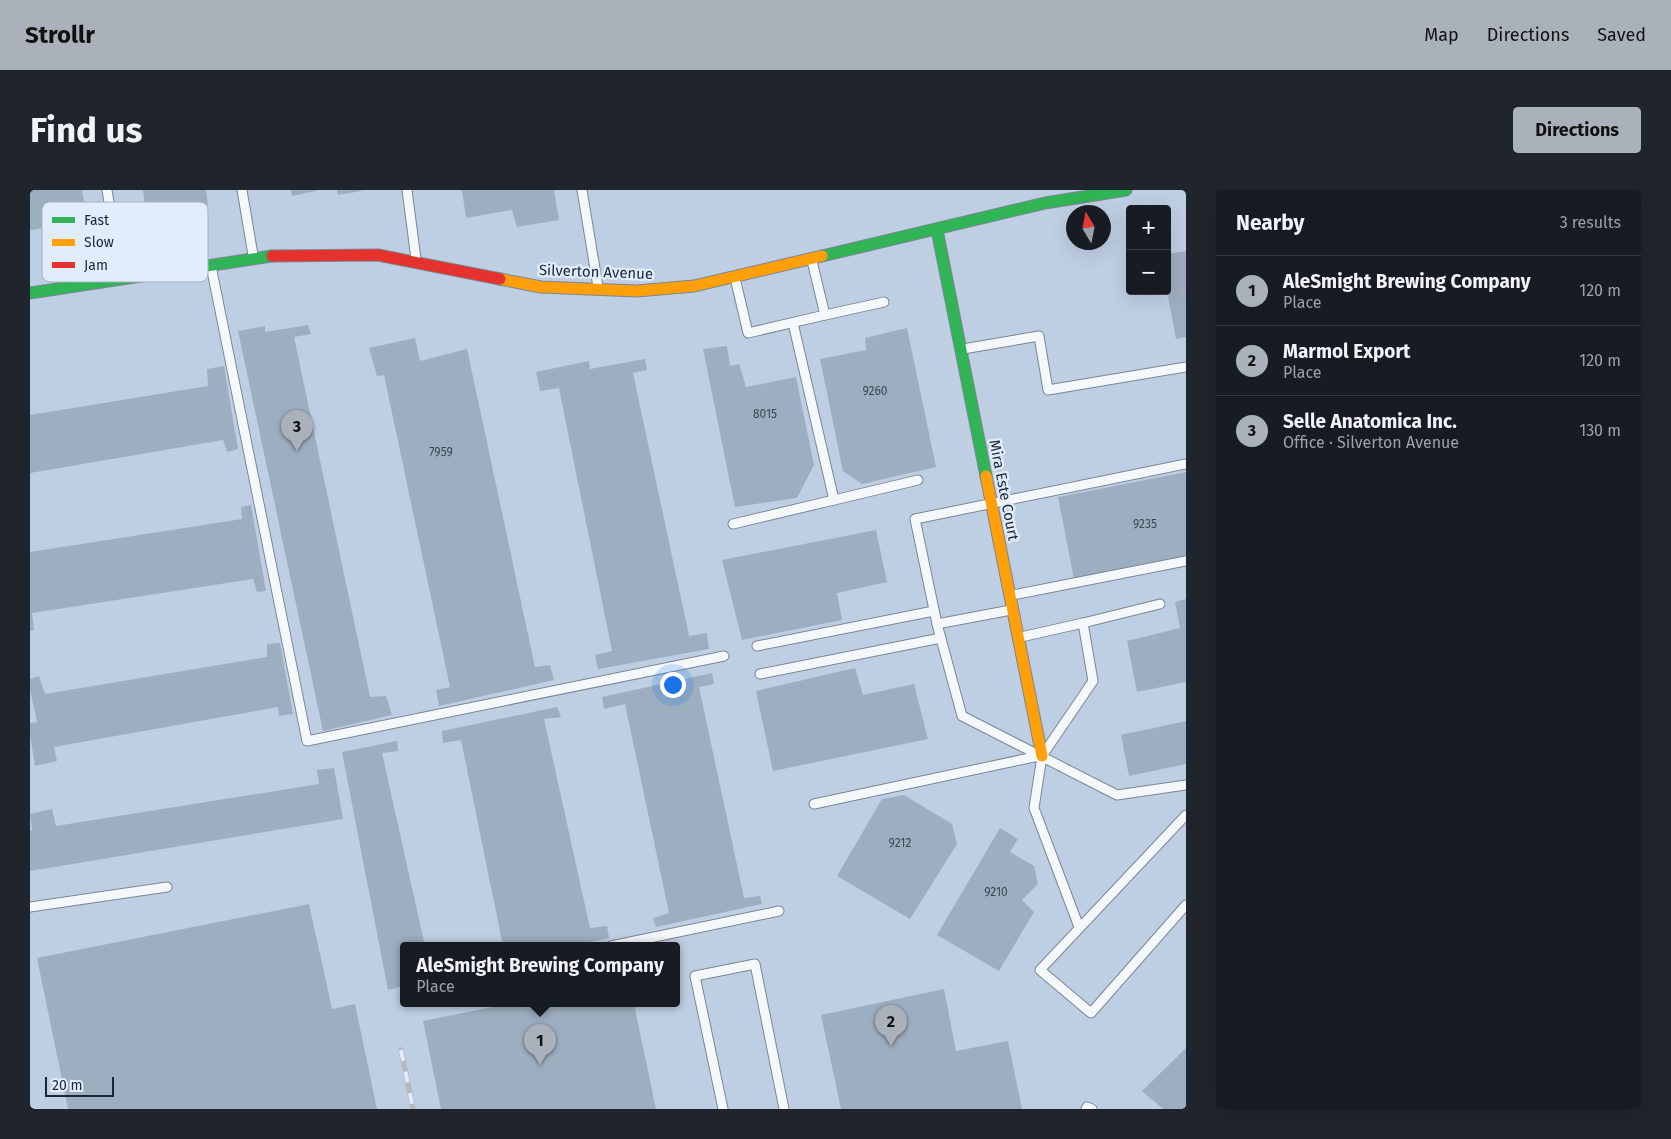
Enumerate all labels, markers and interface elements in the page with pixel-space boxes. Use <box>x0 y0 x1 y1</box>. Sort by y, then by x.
text: Strollr <box>25 21 95 49</box>
text: Map <box>1424 24 1459 46</box>
text: Directions <box>1487 24 1569 46</box>
text: Saved <box>1597 24 1646 46</box>
button: Directions <box>1513 107 1641 153</box>
text: Find us <box>30 109 142 151</box>
legend <box>42 202 208 282</box>
north arrow <box>1066 205 1111 250</box>
map controls <box>1126 205 1171 295</box>
button: + <box>1126 205 1171 250</box>
text: Nearby <box>1236 210 1304 236</box>
text: Fast <box>84 212 110 229</box>
text: 3 results <box>1560 213 1621 232</box>
text: Slow <box>84 234 114 251</box>
button: − <box>1126 250 1171 295</box>
text: Jam <box>84 257 108 274</box>
street label: Silverton Avenue <box>539 261 653 283</box>
text: AleSmight Brewing Company <box>1283 270 1531 293</box>
text: 1 <box>1248 281 1256 300</box>
text: 120 m <box>1579 281 1621 300</box>
text: Place <box>1283 293 1322 312</box>
text: Marmol Export <box>1283 340 1410 363</box>
text: 2 <box>1248 351 1256 370</box>
text: 120 m <box>1579 351 1621 370</box>
text: Place <box>1283 363 1322 382</box>
house number: 9260 <box>862 384 888 398</box>
house number: 8015 <box>753 407 777 421</box>
pin: 3 <box>281 410 313 451</box>
text: Selle Anatomica Inc. <box>1283 410 1457 433</box>
text: 3 <box>1248 421 1256 440</box>
text: 130 m <box>1579 421 1621 440</box>
text: Office · Silverton Avenue <box>1283 433 1459 452</box>
street label: Mira Este Court <box>985 438 1023 543</box>
house number: 7959 <box>429 445 453 459</box>
house number: 9235 <box>1133 517 1157 531</box>
your location <box>660 672 686 698</box>
house number: 9212 <box>889 836 911 850</box>
house number: 9210 <box>984 885 1008 899</box>
popup <box>400 942 680 1007</box>
text: AleSmight Brewing Company <box>416 954 664 977</box>
text: Place <box>416 977 455 996</box>
pin: 2 <box>875 1005 907 1046</box>
pin: 1 <box>524 1024 556 1065</box>
scale bar <box>45 1074 114 1097</box>
text: 20 m <box>52 1077 82 1094</box>

